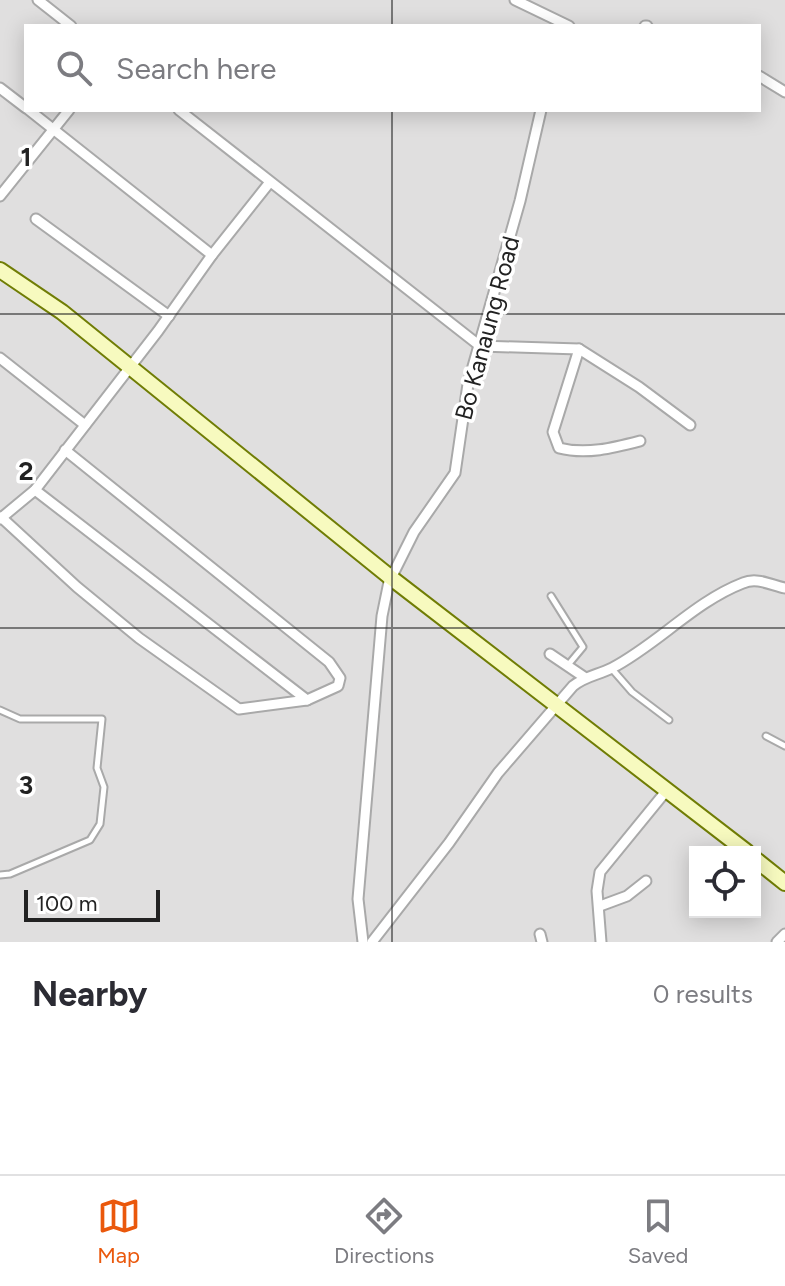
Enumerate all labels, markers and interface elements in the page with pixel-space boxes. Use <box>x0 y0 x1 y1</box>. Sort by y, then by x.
search box <box>24 24 761 112</box>
icon: search <box>52 46 96 90</box>
text: Search here <box>116 50 276 87</box>
text: 1 <box>21 141 31 173</box>
street label: Bo Kanaung Road <box>449 233 525 423</box>
text: 2 <box>18 455 34 487</box>
text: 3 <box>19 769 33 801</box>
map controls <box>689 846 761 918</box>
button: locate <box>689 846 761 918</box>
scale bar <box>24 886 160 922</box>
text: 100 m <box>36 890 97 917</box>
text: Nearby <box>32 974 147 1015</box>
text: 0 results <box>653 978 753 1010</box>
tab: Map <box>97 1194 141 1269</box>
tab: Directions <box>334 1194 434 1269</box>
tab: Saved <box>628 1194 688 1269</box>

